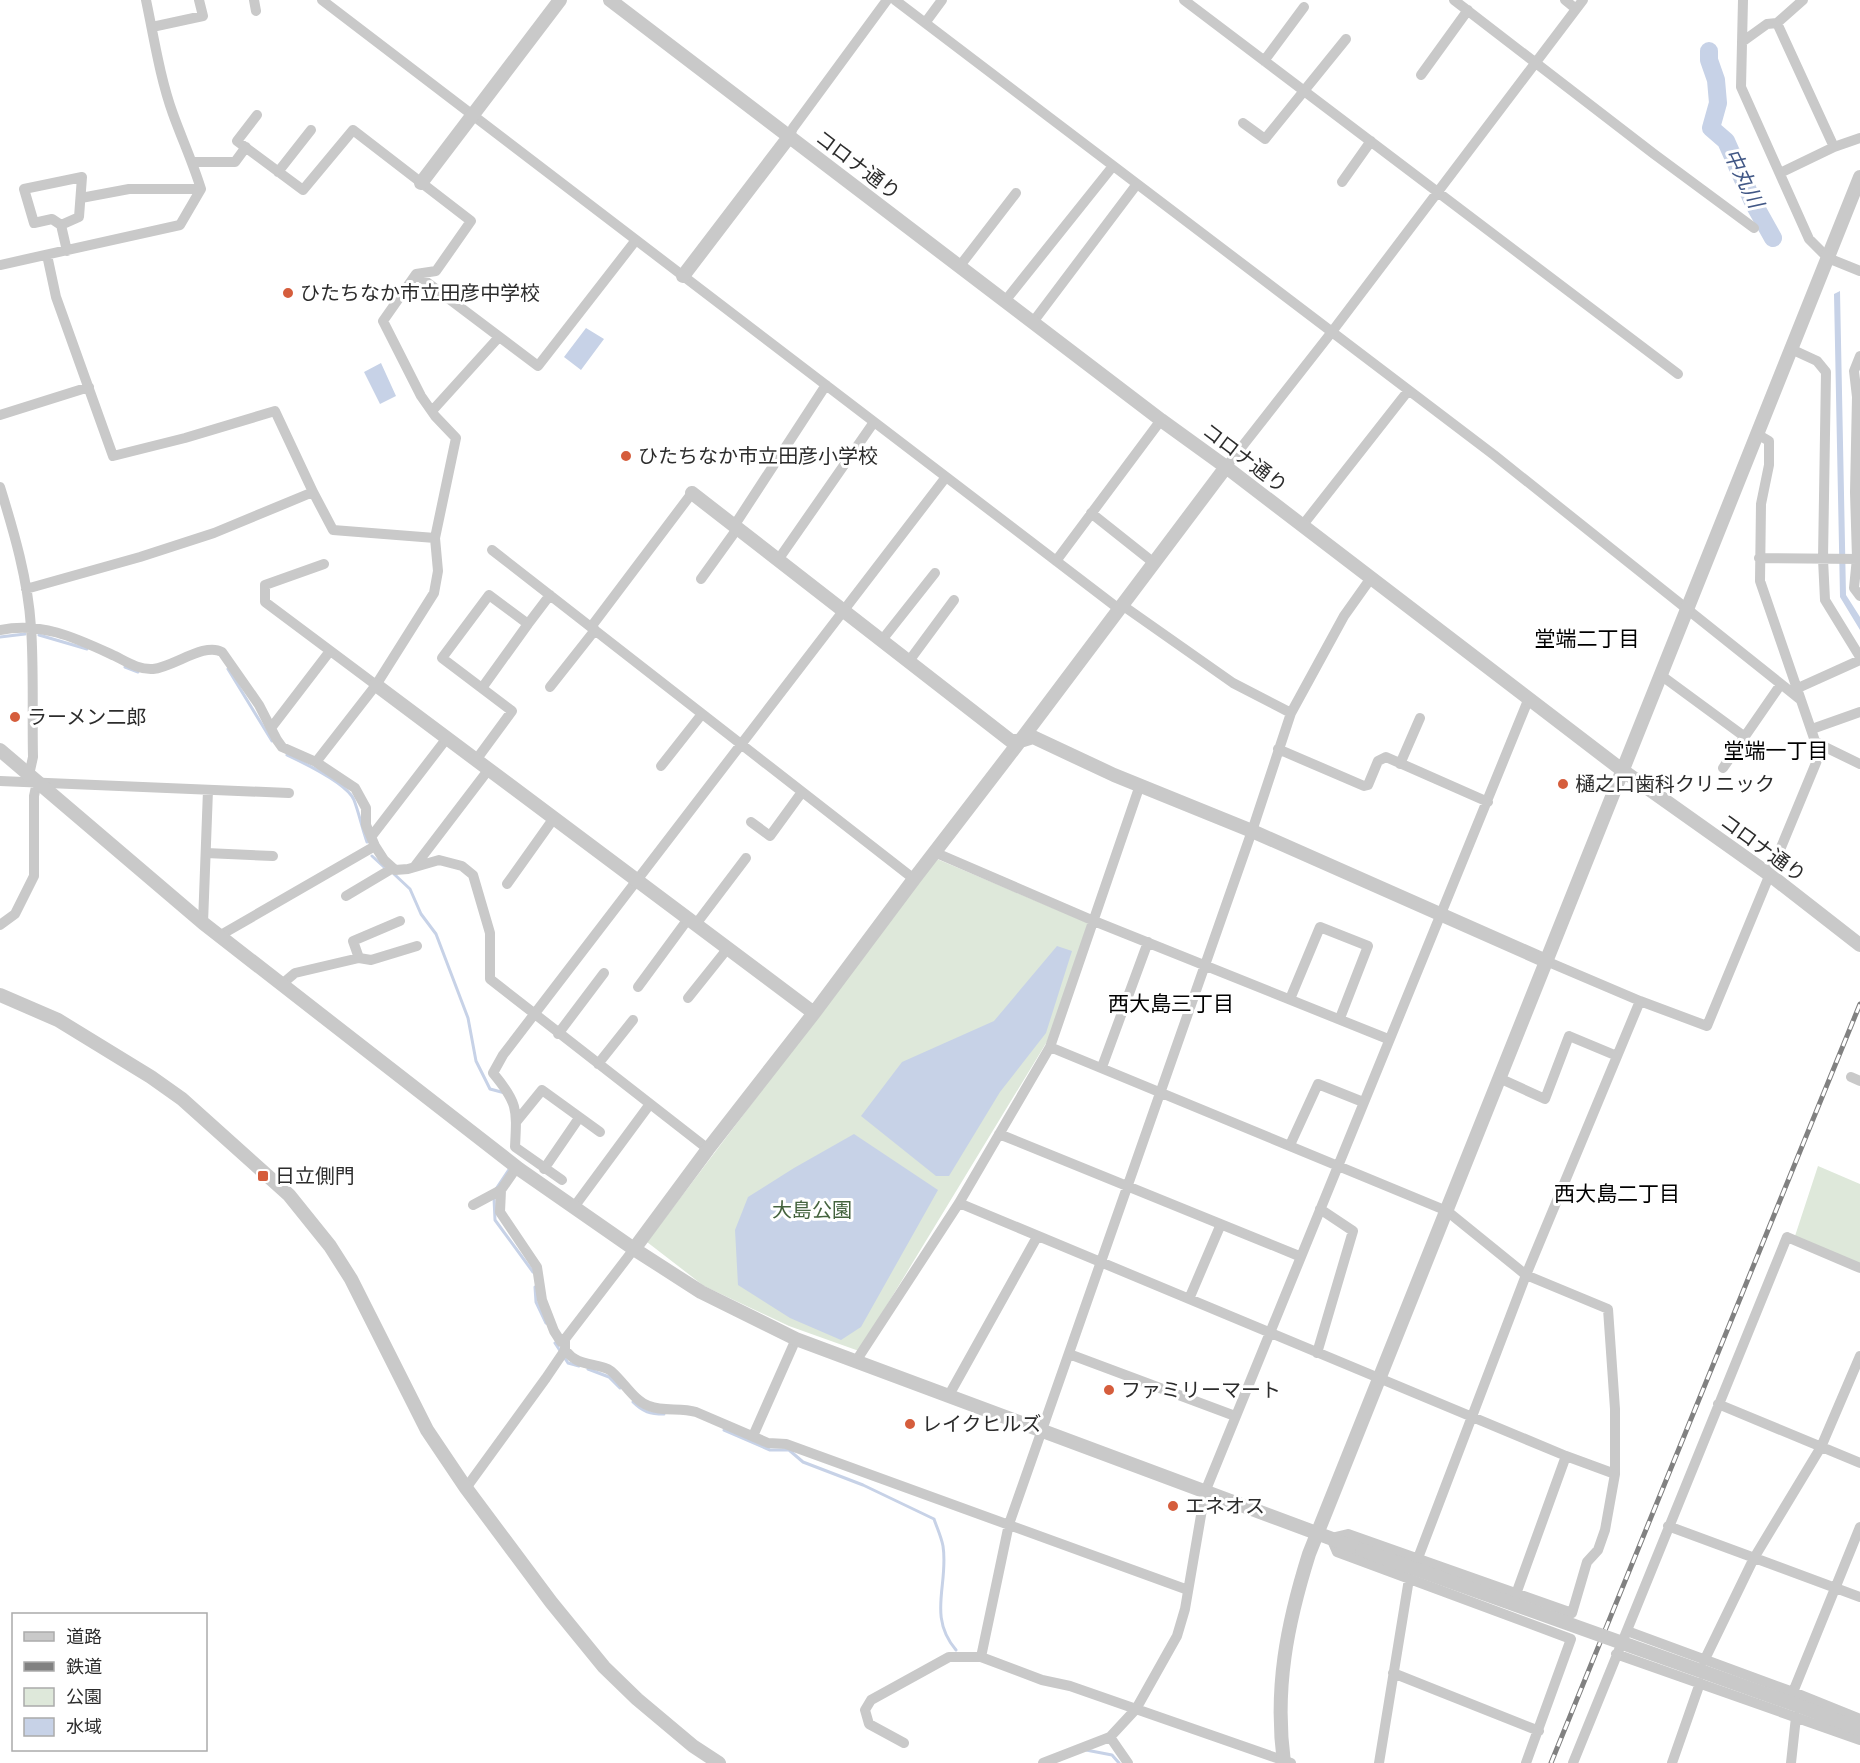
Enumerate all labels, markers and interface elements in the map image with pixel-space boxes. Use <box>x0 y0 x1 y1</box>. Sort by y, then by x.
street label: コロナ通り <box>811 125 905 205</box>
water label: 中丸川 <box>1719 144 1770 214</box>
place label: ひたちなか市立田彦中学校 <box>300 281 540 305</box>
marker: ひたちなか市立田彦中学校 <box>281 286 295 300</box>
street label: コロナ通り <box>1198 418 1292 498</box>
place label: ひたちなか市立田彦小学校 <box>638 444 878 468</box>
marker: ひたちなか市立田彦小学校 <box>619 449 633 463</box>
district label: 堂端二丁目 <box>1535 626 1640 651</box>
place label: ラーメン二郎 <box>27 705 146 729</box>
marker: ラーメン二郎 <box>8 710 22 724</box>
district label: 堂端一丁目 <box>1724 738 1829 763</box>
place label: 樋之口歯科クリニック <box>1575 772 1775 796</box>
marker: 樋之口歯科クリニック <box>1556 777 1570 791</box>
street label: コロナ通り <box>1715 809 1811 887</box>
district label: 西大島三丁目 <box>1108 991 1234 1016</box>
place label: 日立側門 <box>275 1164 355 1188</box>
marker: 日立側門 <box>256 1169 270 1183</box>
district label: 西大島二丁目 <box>1554 1181 1680 1206</box>
park label: 大島公園 <box>772 1198 852 1222</box>
place label: ファミリーマート <box>1121 1378 1281 1402</box>
marker: ファミリーマート <box>1102 1383 1116 1397</box>
place label: レイクヒルズ <box>922 1412 1042 1436</box>
marker: レイクヒルズ <box>903 1417 917 1431</box>
place label: エネオス <box>1185 1494 1265 1518</box>
marker: エネオス <box>1166 1499 1180 1513</box>
legend <box>12 1613 207 1751</box>
text: 道路 <box>66 1626 102 1648</box>
text: 鉄道 <box>66 1656 102 1678</box>
text: 公園 <box>66 1686 102 1708</box>
text: 水域 <box>66 1716 102 1738</box>

